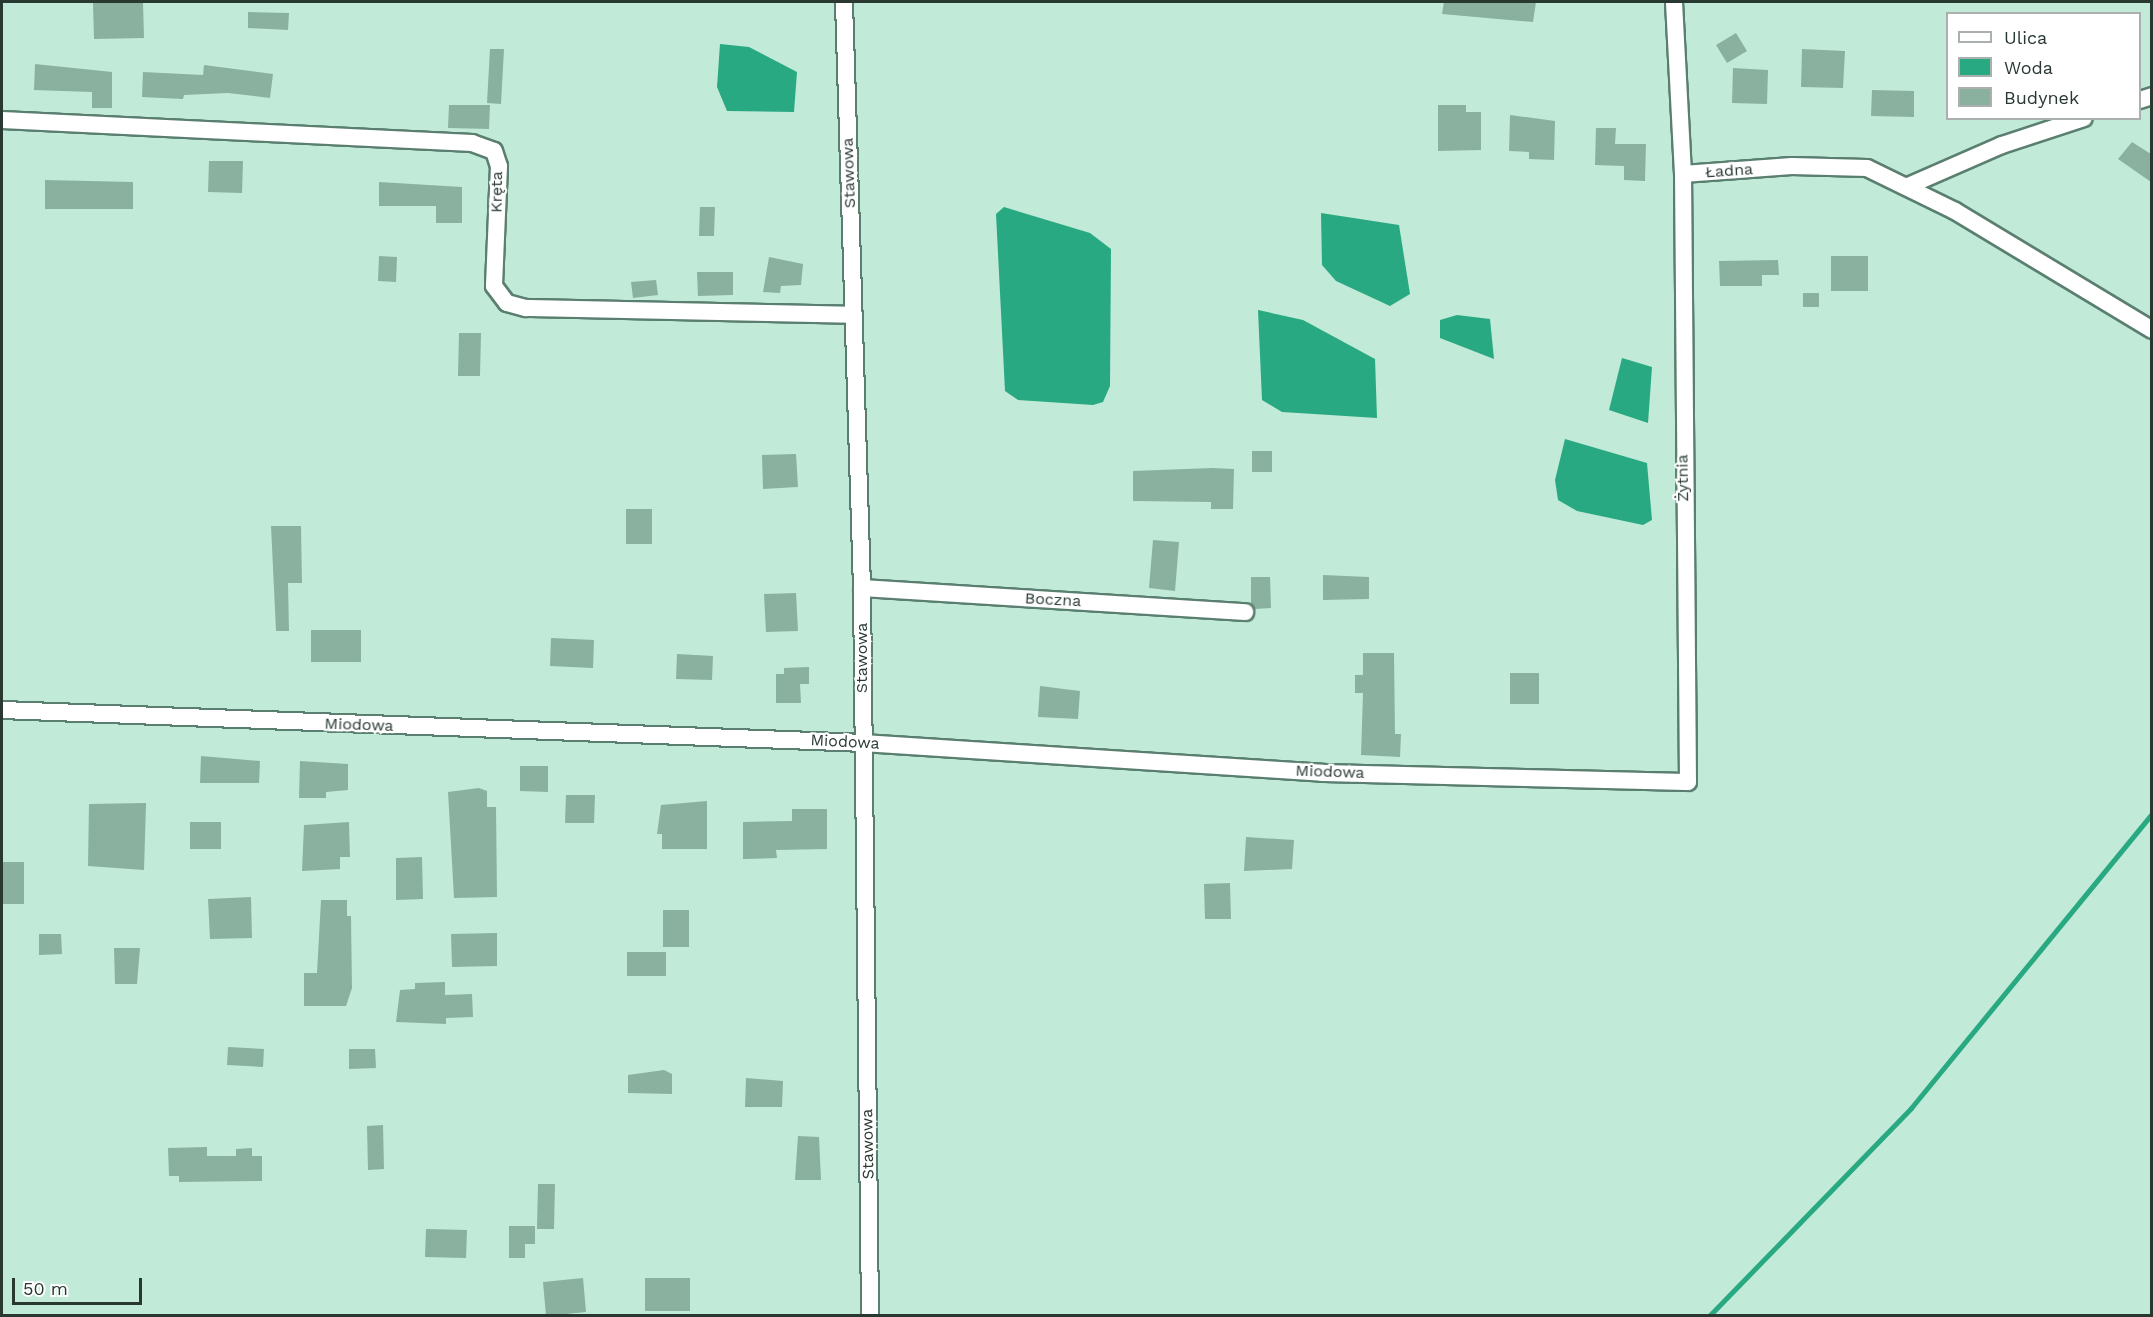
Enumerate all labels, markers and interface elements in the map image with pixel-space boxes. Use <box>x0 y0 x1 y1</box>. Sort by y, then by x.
legend <box>1946 12 2141 120</box>
text: Ulica <box>2004 27 2047 48</box>
text: Woda <box>2004 57 2053 78</box>
text: Budynek <box>2004 87 2079 108</box>
street label: Stawowa <box>838 137 860 209</box>
street label: Ładna <box>1704 160 1754 182</box>
street label: Kręta <box>487 171 507 213</box>
street label: Żytnia <box>1673 454 1693 502</box>
street label: Boczna <box>1024 589 1082 611</box>
street label: Stawowa <box>852 623 872 693</box>
street label: Miodowa <box>324 714 394 736</box>
street label: Miodowa <box>810 731 880 753</box>
street label: Miodowa <box>1295 761 1365 783</box>
street label: Stawowa <box>858 1109 878 1179</box>
scale bar <box>15 1266 146 1304</box>
text: 50 m <box>23 1278 68 1299</box>

